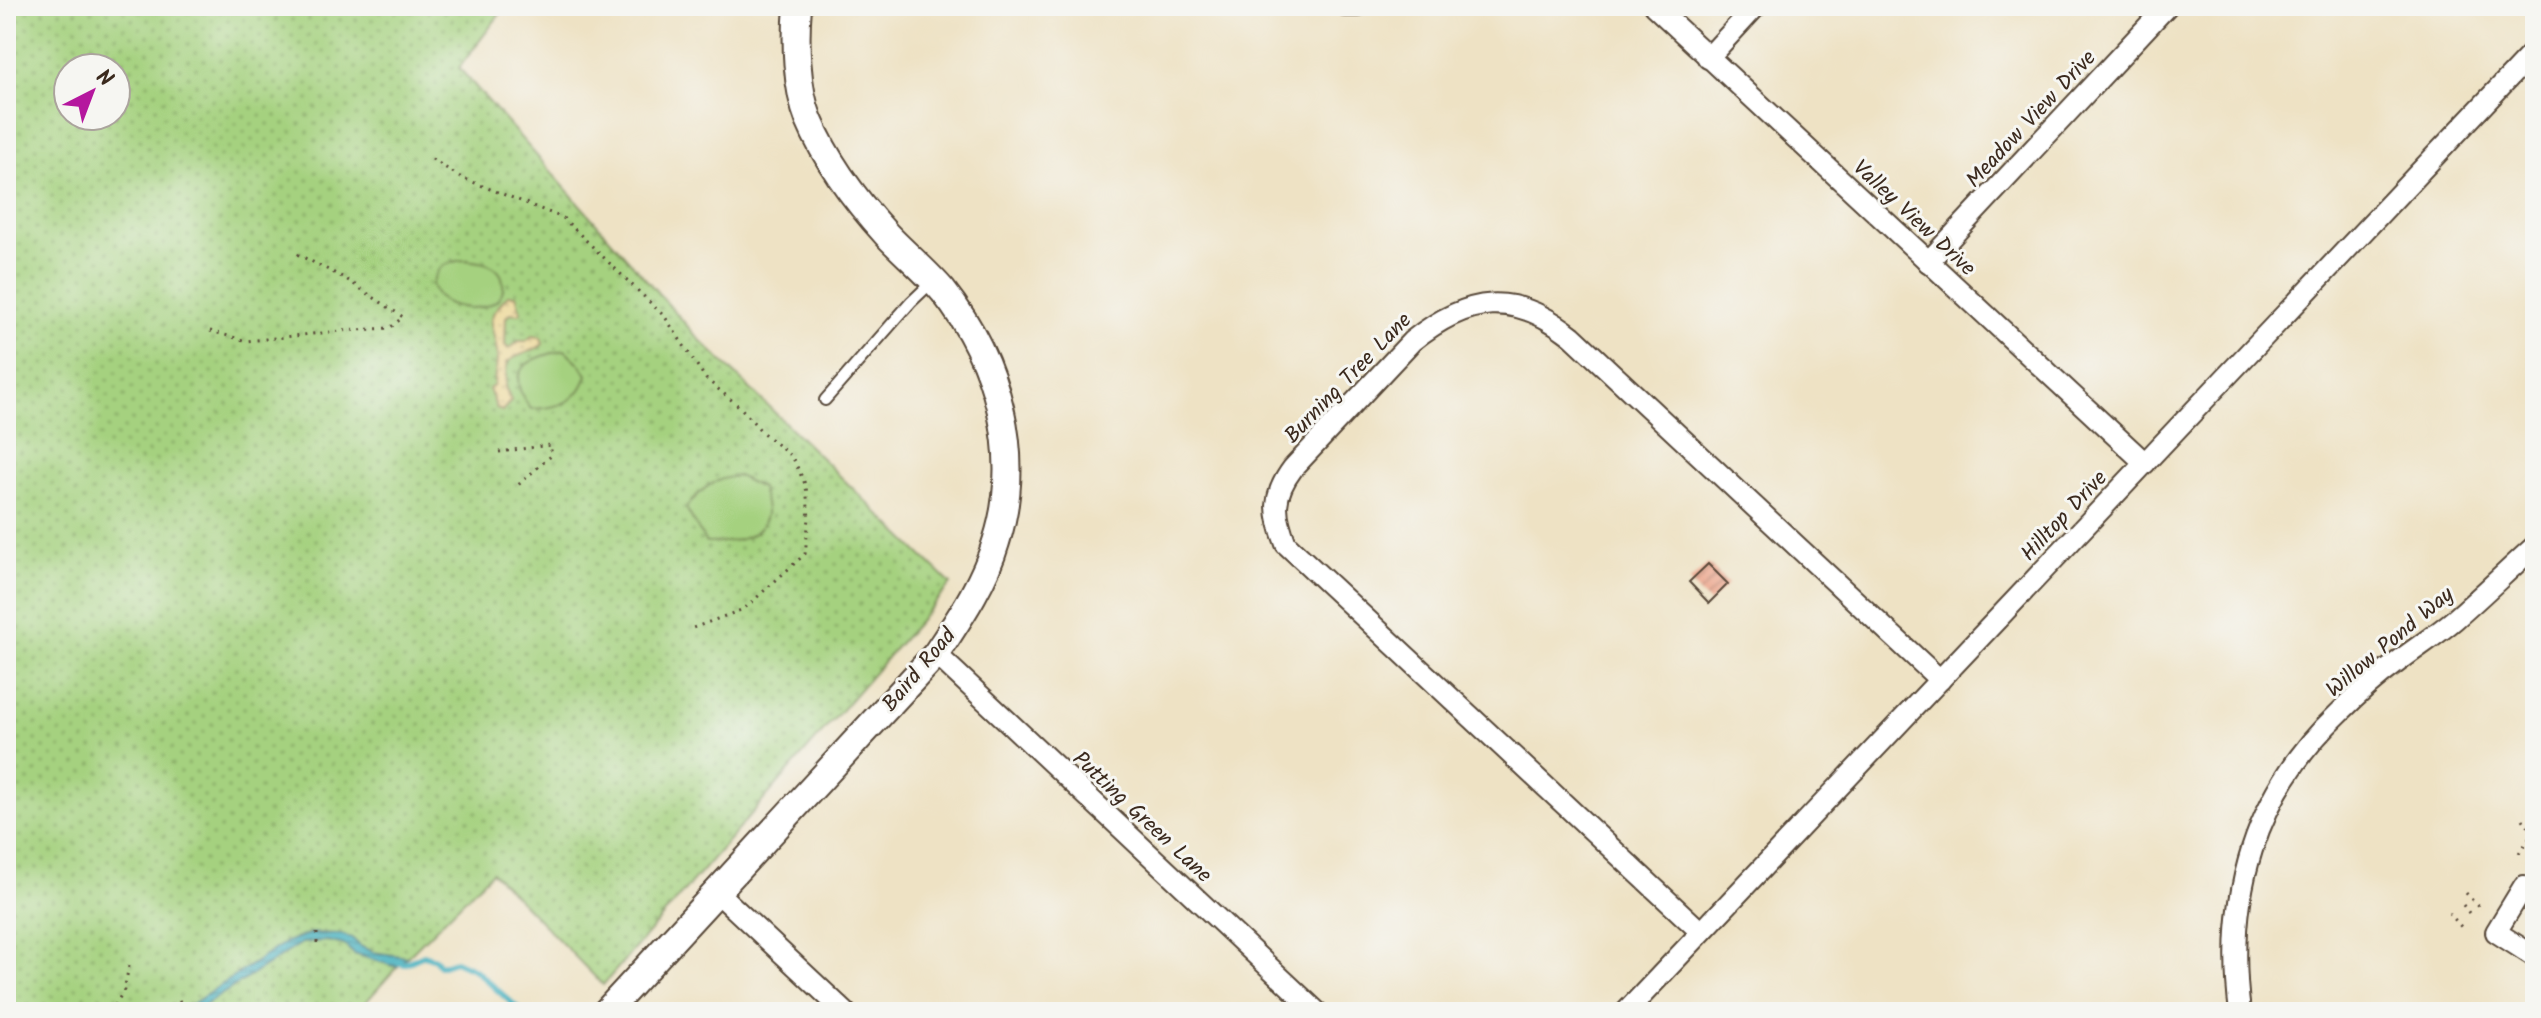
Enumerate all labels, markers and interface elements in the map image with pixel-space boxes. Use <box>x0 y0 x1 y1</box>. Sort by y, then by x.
street label: Meadow View Drive <box>1958 42 2106 197</box>
north arrow <box>52 52 132 132</box>
text: N <box>87 61 121 97</box>
street label: Valley View Drive <box>1844 152 1983 286</box>
street label: Burning Tree Lane <box>1277 305 1421 453</box>
street label: Hilltop Drive <box>2013 463 2117 570</box>
street label: Willow Pond Way <box>2319 578 2463 707</box>
street label: Baird Road <box>874 620 966 720</box>
street label: Putting Green Lane <box>1063 743 1219 892</box>

